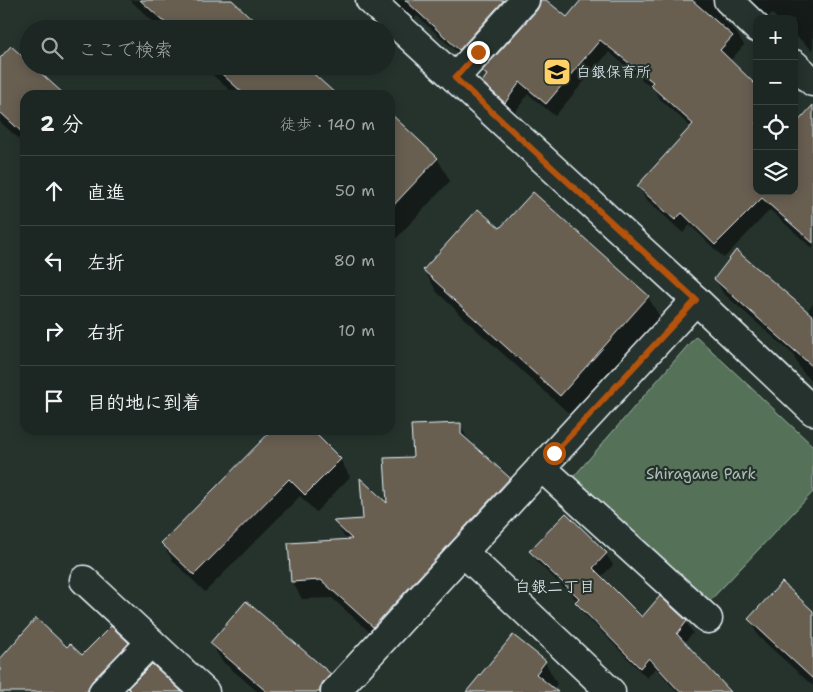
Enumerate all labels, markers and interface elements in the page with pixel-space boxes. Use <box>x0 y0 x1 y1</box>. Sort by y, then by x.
map controls <box>753 15 798 195</box>
button: + <box>753 15 798 60</box>
search box <box>20 20 395 75</box>
icon: search <box>38 34 66 62</box>
text: ここで検索 <box>78 37 173 62</box>
route end <box>467 41 490 64</box>
school or university icon: 白銀保育所 <box>542 57 572 87</box>
button: − <box>753 60 798 105</box>
place label: 白銀保育所 <box>576 62 651 82</box>
button: locate <box>753 105 798 150</box>
text: 2 分 <box>40 110 83 138</box>
text: 徒歩 · 140 m <box>280 114 375 135</box>
button: layers <box>753 150 798 195</box>
icon: ahead <box>40 177 68 205</box>
text: 直進 <box>87 180 125 205</box>
text: 50 m <box>335 180 375 201</box>
icon: left <box>40 247 68 275</box>
text: 左折 <box>87 250 125 275</box>
text: 80 m <box>334 250 375 271</box>
icon: right <box>40 317 68 345</box>
text: 右折 <box>87 320 125 345</box>
text: 10 m <box>338 320 375 341</box>
icon: arrive <box>40 387 68 415</box>
text: 目的地に到着 <box>87 390 201 415</box>
route start <box>543 442 566 465</box>
park label: Shiragane Park <box>646 464 756 484</box>
district label: 白銀二丁目 <box>515 576 595 597</box>

